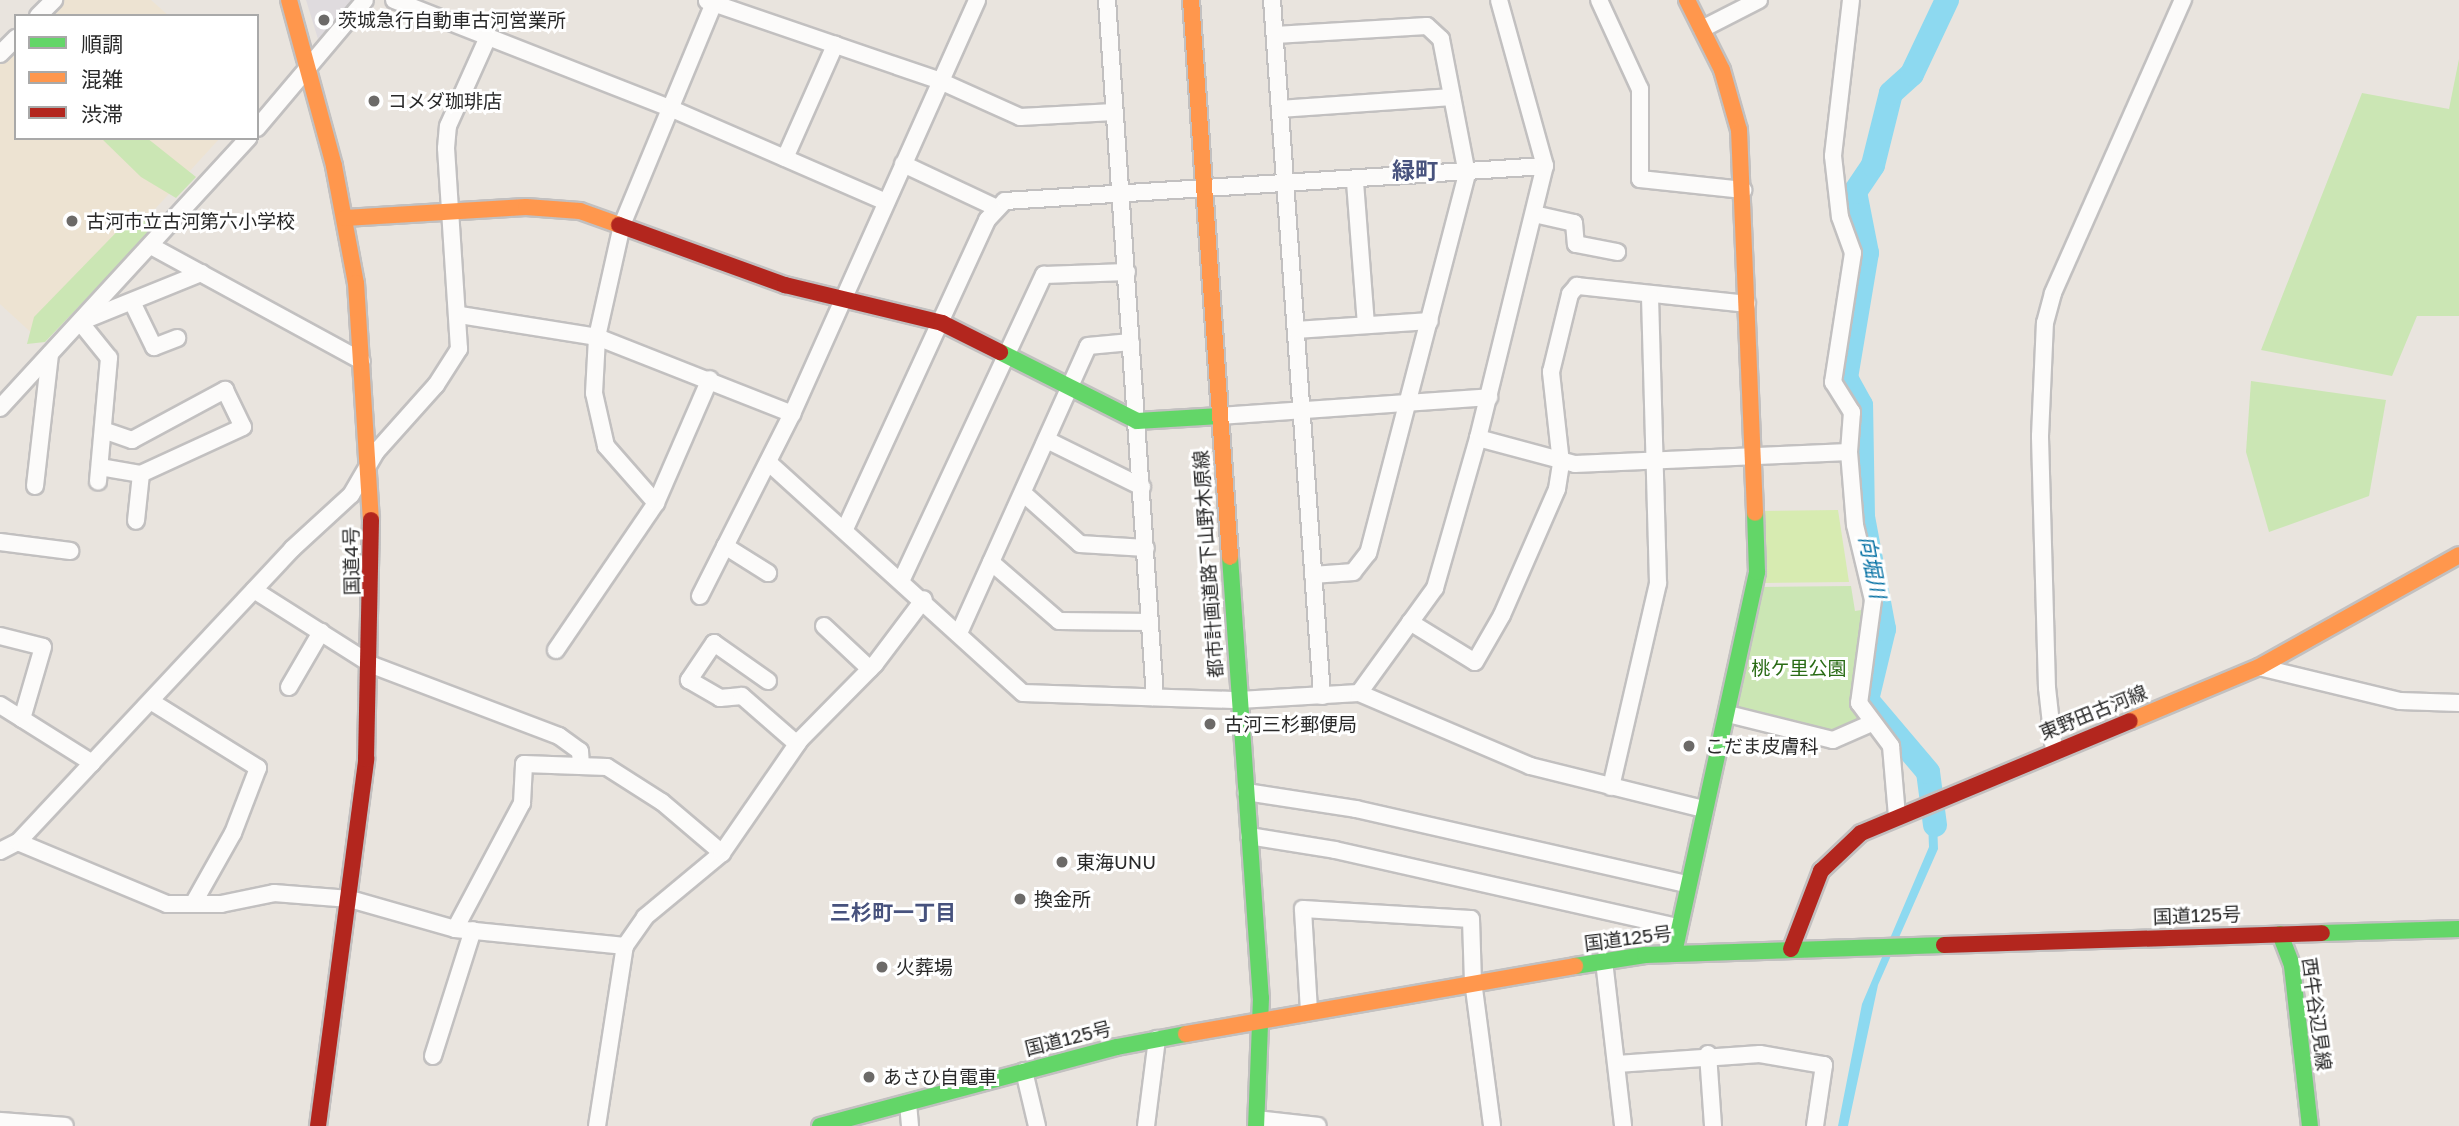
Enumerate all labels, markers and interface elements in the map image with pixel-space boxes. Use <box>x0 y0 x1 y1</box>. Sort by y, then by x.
place label: 茨城急行自動車古河営業所 <box>338 9 566 31</box>
marker: 茨城急行自動車古河営業所 <box>316 12 332 28</box>
legend <box>14 14 259 140</box>
text: 順調 <box>81 31 123 57</box>
text: 混雑 <box>81 66 123 92</box>
place label: コメダ珈琲店 <box>388 90 502 112</box>
marker: コメダ珈琲店 <box>366 93 382 109</box>
text: 渋滞 <box>81 101 123 127</box>
district label: 緑町 <box>1392 156 1438 184</box>
place label: 古河市立古河第六小学校 <box>86 210 295 232</box>
marker: 古河市立古河第六小学校 <box>64 213 80 229</box>
street label: 都市計画道路下山野木原線 <box>1189 449 1227 679</box>
street label: 国道4号 <box>339 527 363 595</box>
water label: 向堀川 <box>1855 534 1891 600</box>
park label: 桃ケ里公園 <box>1752 657 1846 679</box>
street label: 東野田古河線 <box>2036 680 2150 744</box>
place label: 古河三杉郵便局 <box>1224 713 1357 735</box>
marker: 古河三杉郵便局 <box>1202 716 1218 732</box>
place label: こだま皮膚科 <box>1705 735 1819 757</box>
marker: こだま皮膚科 <box>1679 736 1699 756</box>
place label: 東海UNU <box>1076 851 1156 873</box>
marker: 東海UNU <box>1054 854 1070 870</box>
place label: 換金所 <box>1034 888 1091 910</box>
marker: 換金所 <box>1012 891 1028 907</box>
district label: 三杉町一丁目 <box>830 899 956 925</box>
street label: 国道125号 <box>2153 902 2241 928</box>
street label: 国道125号 <box>1583 921 1673 955</box>
place label: 火葬場 <box>896 956 953 978</box>
street label: 西牛谷辺見線 <box>2298 956 2336 1072</box>
marker: 火葬場 <box>874 959 890 975</box>
street label: 国道125号 <box>1022 1016 1114 1060</box>
place label: あさひ自電車 <box>883 1066 997 1088</box>
marker: あさひ自電車 <box>861 1069 877 1085</box>

